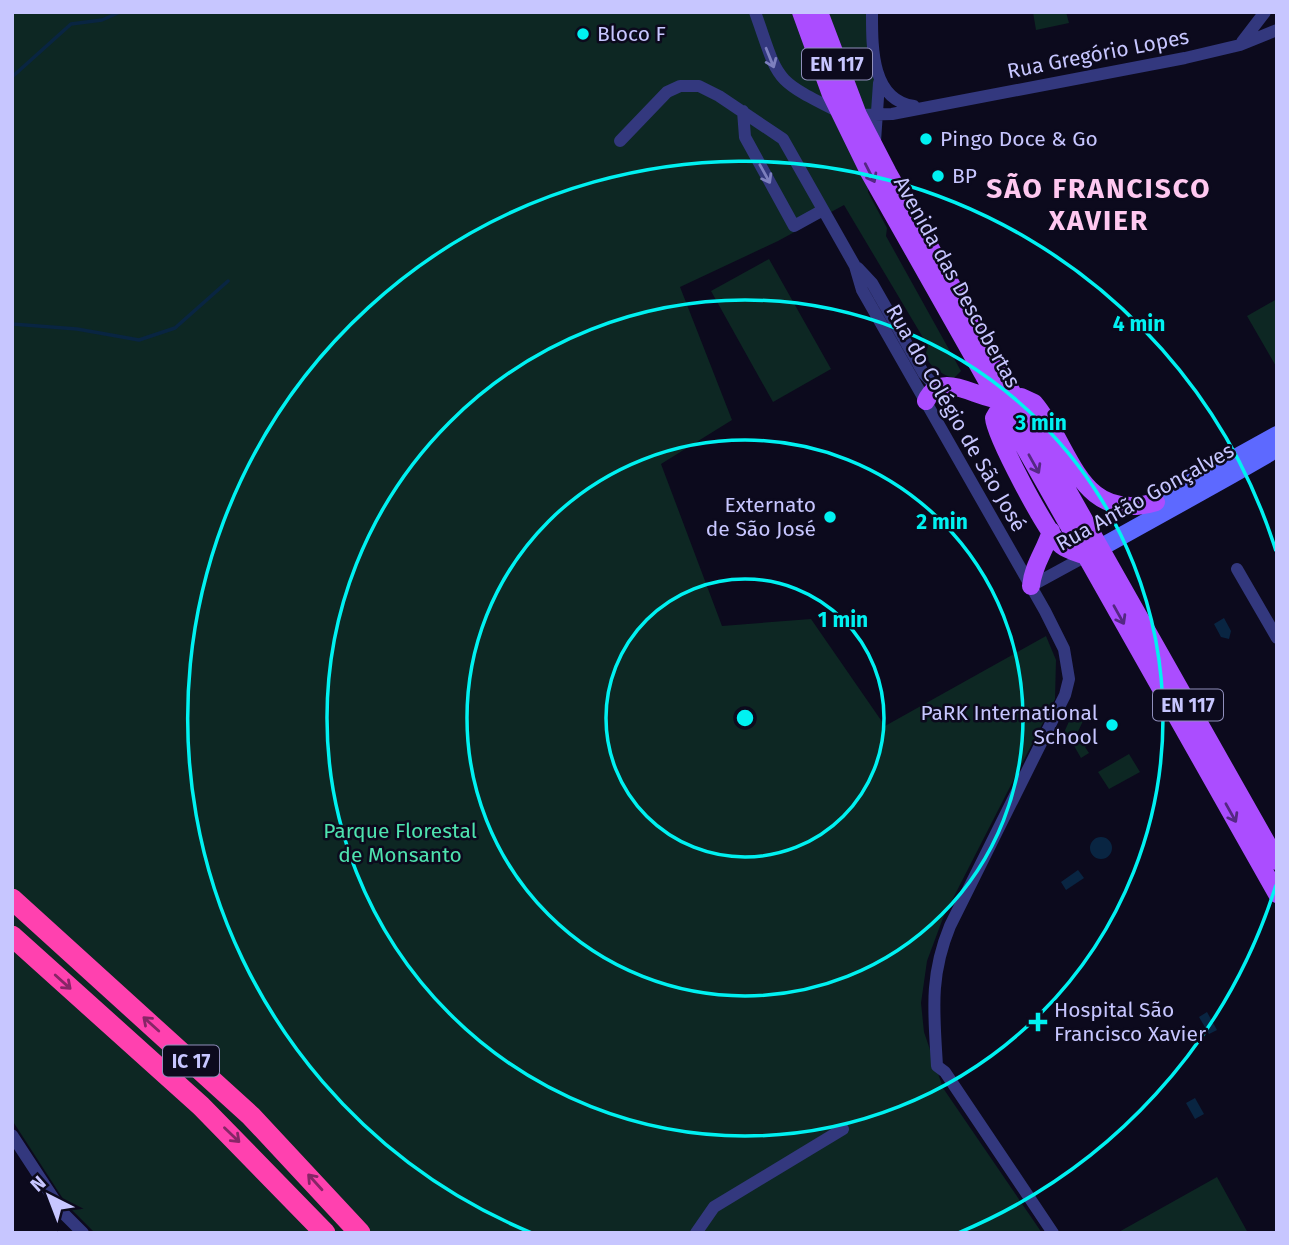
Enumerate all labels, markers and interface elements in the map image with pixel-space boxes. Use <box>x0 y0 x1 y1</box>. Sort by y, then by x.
place label: Bloco F <box>597 21 666 47</box>
street label: Rua Gregório Lopes <box>1005 24 1191 84</box>
marker: Bloco F <box>575 26 591 42</box>
one-way arrow <box>764 46 777 68</box>
road number: EN 117 <box>802 48 872 80</box>
place label: Pingo Doce & Go <box>940 126 1098 152</box>
marker: Pingo Doce & Go <box>918 131 934 147</box>
one-way arrow <box>863 162 877 183</box>
one-way arrow <box>758 163 772 183</box>
place label: BP <box>952 163 977 189</box>
marker: BP <box>930 168 946 184</box>
street label: Avenida das Descobertas <box>888 172 1026 392</box>
district label: SÃO FRANCISCO XAVIER <box>986 172 1212 237</box>
street label: Rua do Colégio de São José <box>880 300 1032 536</box>
text: 4 min <box>1113 311 1165 337</box>
text: 3 min <box>1014 410 1067 436</box>
street label: Rua Antão Gonçalves <box>1052 437 1239 557</box>
one-way arrow <box>1027 454 1041 474</box>
place label: Externato de São José <box>706 492 816 542</box>
marker: Externato de São José <box>822 509 838 525</box>
text: 2 min <box>916 509 968 535</box>
one-way arrow <box>1112 605 1126 625</box>
text: 1 min <box>818 607 868 633</box>
road number: EN 117 <box>1153 690 1223 720</box>
place label: PaRK International School <box>920 700 1098 750</box>
centre of rings <box>733 706 757 730</box>
marker: PaRK International School <box>1104 717 1120 733</box>
one-way arrow <box>1224 803 1238 823</box>
park label: Parque Florestal de Monsanto <box>323 818 477 868</box>
one-way arrow <box>54 974 72 990</box>
place label: Hospital São Francisco Xavier <box>1054 997 1206 1047</box>
marker: Hospital São Francisco Xavier <box>1028 1012 1048 1032</box>
one-way arrow <box>142 1016 160 1032</box>
road number: IC 17 <box>163 1046 219 1077</box>
one-way arrow <box>223 1126 240 1143</box>
north arrow <box>14 1161 84 1231</box>
text: N <box>26 1171 50 1197</box>
one-way arrow <box>307 1173 323 1191</box>

